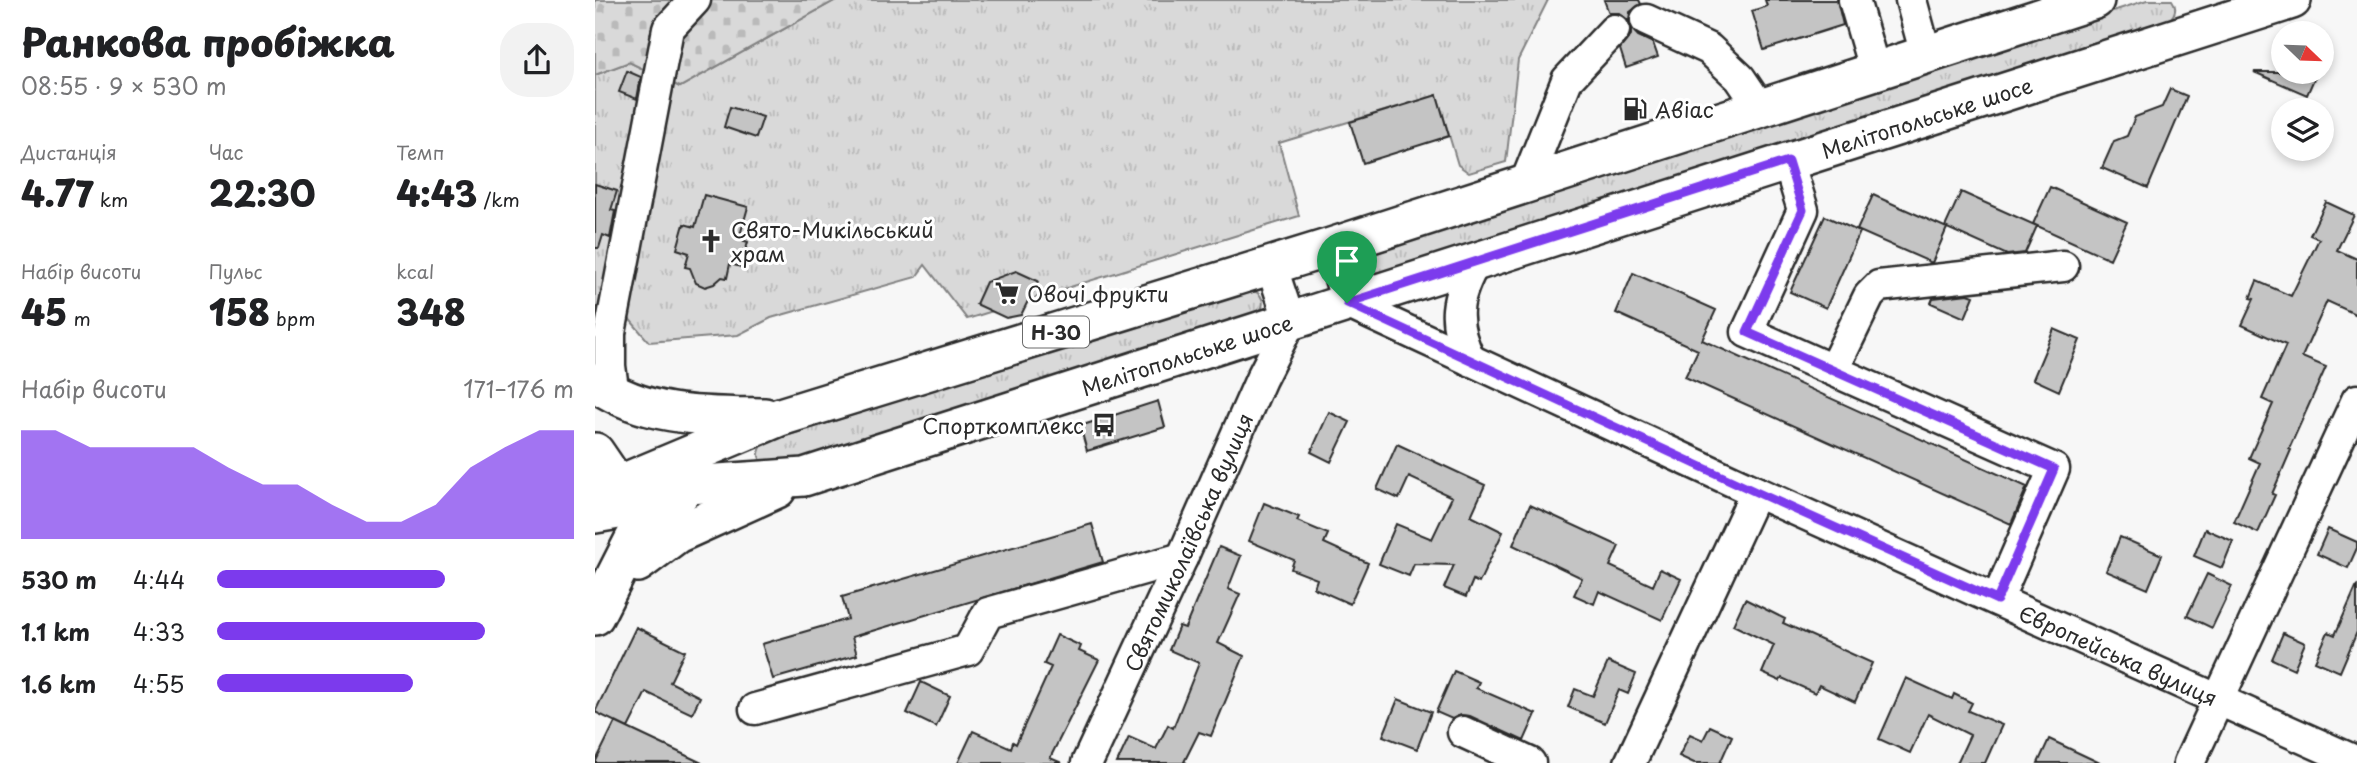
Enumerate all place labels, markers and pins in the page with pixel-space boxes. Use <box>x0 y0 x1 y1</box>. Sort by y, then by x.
place label: Авіас <box>1655 93 1714 125</box>
fuel station icon: Авіас <box>1621 95 1649 123</box>
place label: Свято-Микільський храм <box>731 213 934 269</box>
church icon: Свято-Микільський храм <box>697 227 725 255</box>
pin <box>1317 231 1377 303</box>
place label: Овочі фрукти <box>1027 277 1169 309</box>
supermarket icon: Овочі фрукти <box>993 279 1021 307</box>
place label: Спорткомплекс <box>922 409 1084 441</box>
bus stop icon: Спорткомплекс <box>1090 411 1118 439</box>

